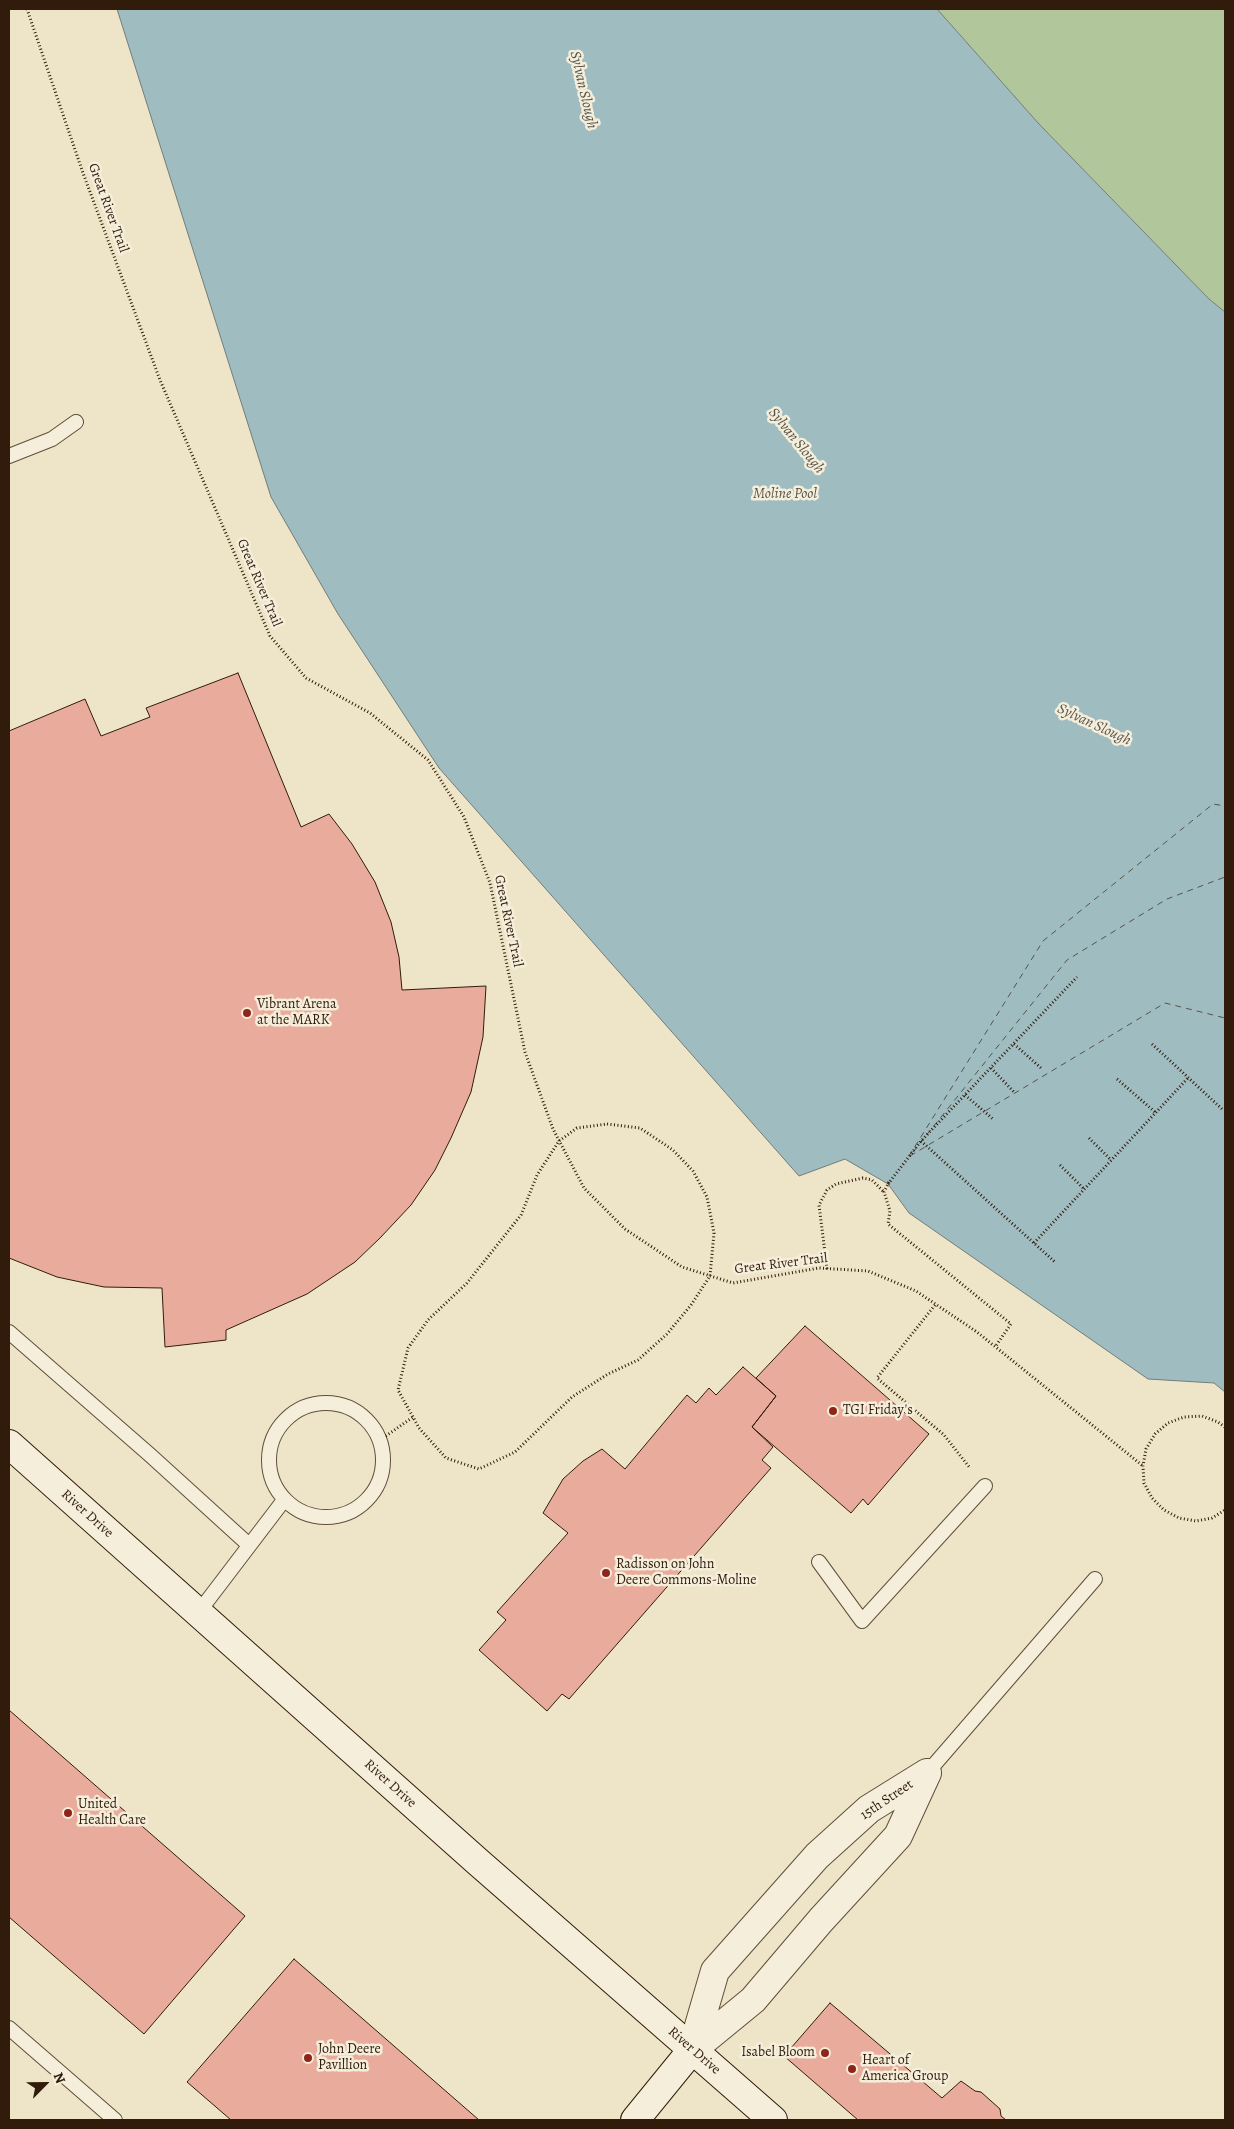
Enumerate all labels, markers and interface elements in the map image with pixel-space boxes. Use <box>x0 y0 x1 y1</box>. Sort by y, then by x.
water label: Sylvan Slough <box>565 49 601 131</box>
street label: Great River Trail <box>84 161 132 255</box>
water label: Sylvan Slough <box>764 405 828 477</box>
water label: Moline Pool <box>753 485 817 503</box>
street label: Great River Trail <box>233 537 285 629</box>
water label: Sylvan Slough <box>1054 700 1134 750</box>
street label: Great River Trail <box>490 873 526 969</box>
place label: Vibrant Arena at the MARK <box>257 997 336 1030</box>
marker: Vibrant Arena at the MARK <box>241 1007 253 1019</box>
street label: Great River Trail <box>734 1250 828 1278</box>
place label: TGI Friday's <box>843 1403 913 1419</box>
marker: TGI Friday's <box>827 1405 839 1417</box>
street label: River Drive <box>58 1486 116 1542</box>
place label: Radisson on John Deere Commons-Moline <box>616 1557 756 1590</box>
marker: Radisson on John Deere Commons-Moline <box>600 1567 612 1579</box>
street label: River Drive <box>361 1756 419 1812</box>
street label: 15th Street <box>857 1776 917 1824</box>
place label: United Health Care <box>78 1797 146 1830</box>
marker: United Health Care <box>62 1807 74 1819</box>
street label: River Drive <box>664 2024 724 2078</box>
place label: John Deere Pavillion <box>318 2042 381 2074</box>
place label: Isabel Bloom <box>741 2045 815 2061</box>
marker: Isabel Bloom <box>819 2047 831 2059</box>
marker: John Deere Pavillion <box>302 2052 314 2064</box>
place label: Heart of America Group <box>862 2053 948 2086</box>
north arrow <box>20 2059 70 2109</box>
marker: Heart of America Group <box>846 2063 858 2075</box>
text: N <box>49 2070 70 2086</box>

